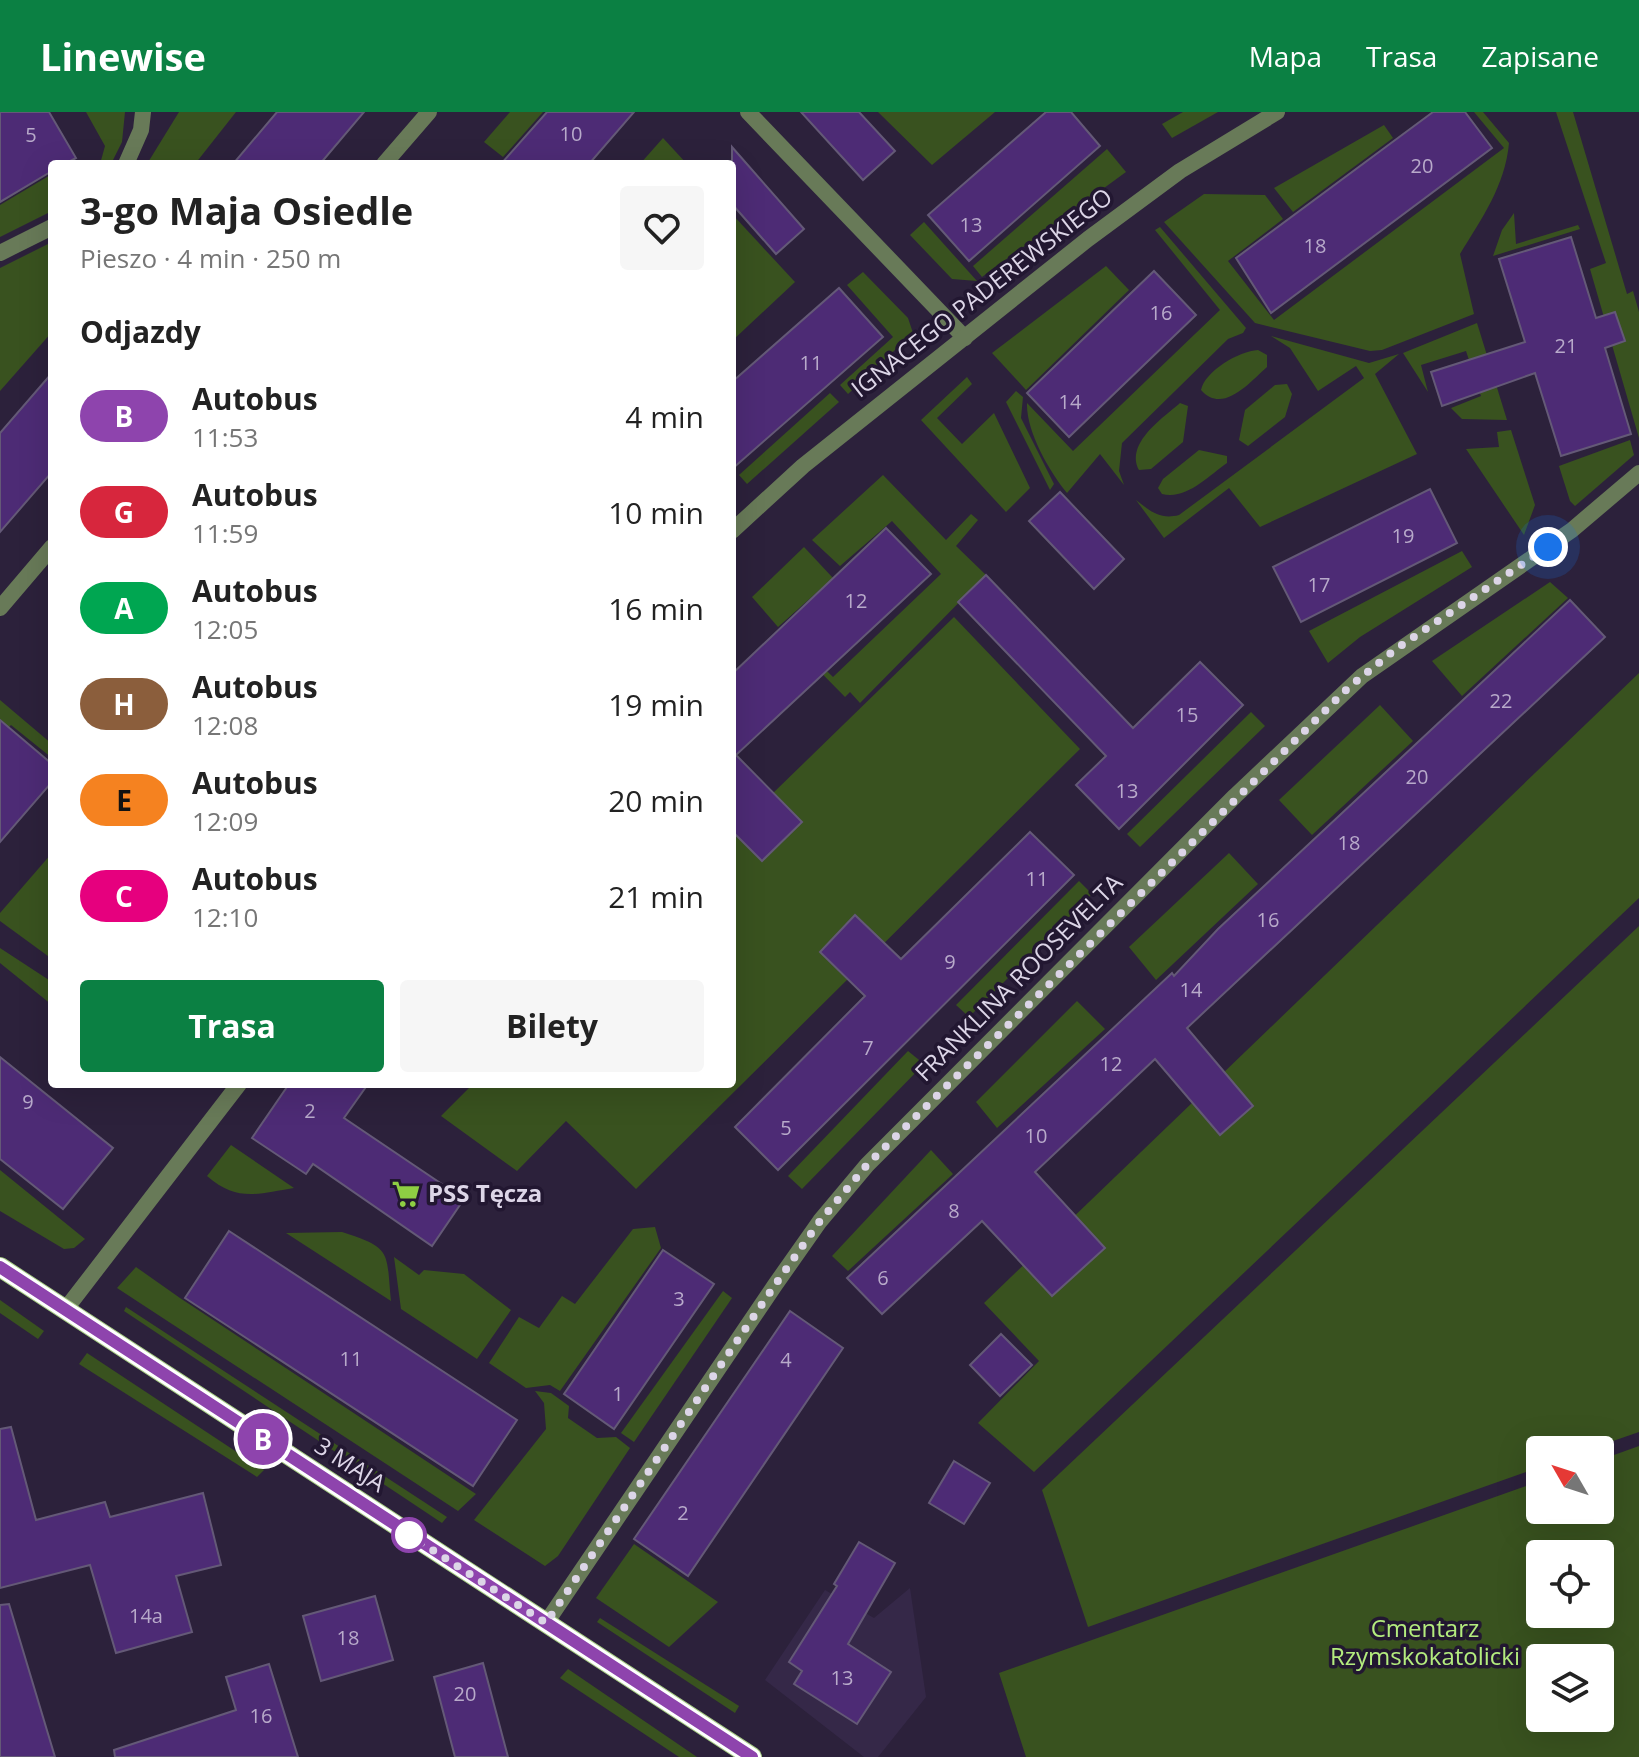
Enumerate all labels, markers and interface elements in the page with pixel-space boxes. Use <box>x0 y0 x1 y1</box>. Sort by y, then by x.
text: Linewise <box>40 30 206 82</box>
text: Mapa <box>1249 37 1322 75</box>
text: Trasa <box>1366 37 1437 75</box>
text: Zapisane <box>1481 37 1599 75</box>
house number: 10 <box>560 120 582 147</box>
house number: 5 <box>25 121 37 148</box>
house number: 20 <box>1411 152 1433 179</box>
street label: IGNACEGO PADEREWSKIEGO <box>844 179 1118 404</box>
text: 3-go Maja Osiedle <box>80 184 413 236</box>
button: heart <box>620 186 704 270</box>
house number: 13 <box>960 211 982 238</box>
house number: 18 <box>1304 232 1326 259</box>
text: Pieszo · 4 min · 250 m <box>80 240 341 276</box>
house number: 16 <box>1150 299 1172 326</box>
text: Odjazdy <box>80 311 201 352</box>
house number: 21 <box>1555 332 1577 359</box>
house number: 11 <box>800 349 822 376</box>
text: Autobus <box>192 378 318 419</box>
house number: 14 <box>1059 388 1082 415</box>
text: 4 min <box>625 396 704 437</box>
text: B <box>115 397 133 435</box>
text: 11:53 <box>192 419 258 455</box>
text: Autobus <box>192 474 318 515</box>
text: 10 min <box>608 492 704 533</box>
text: G <box>114 493 134 531</box>
text: 11:59 <box>192 515 258 551</box>
house number: 19 <box>1392 522 1414 549</box>
your location <box>1528 527 1568 567</box>
text: Autobus <box>192 570 318 611</box>
house number: 17 <box>1308 571 1330 598</box>
house number: 12 <box>845 587 867 614</box>
text: 16 min <box>608 588 704 629</box>
text: A <box>114 589 134 627</box>
text: 12:05 <box>192 611 258 647</box>
text: Autobus <box>192 666 318 707</box>
text: 19 min <box>608 684 704 725</box>
text: H <box>113 685 135 723</box>
house number: 22 <box>1490 687 1512 714</box>
house number: 15 <box>1176 701 1198 728</box>
text: 12:08 <box>192 707 258 743</box>
text: Autobus <box>192 762 318 803</box>
house number: 20 <box>1406 763 1428 790</box>
house number: 13 <box>1116 777 1138 804</box>
text: 20 min <box>608 780 704 821</box>
text: E <box>116 781 132 819</box>
text: 12:09 <box>192 803 258 839</box>
house number: 18 <box>1338 829 1360 856</box>
text: Autobus <box>192 858 318 899</box>
street label: FRANKLINA ROOSEVELTA <box>907 865 1130 1088</box>
house number: 11 <box>1026 865 1048 892</box>
text: 21 min <box>608 876 704 917</box>
text: C <box>115 877 133 915</box>
text: 12:10 <box>192 899 258 935</box>
house number: 16 <box>1257 906 1279 933</box>
house number: 9 <box>944 948 956 975</box>
house number: 14 <box>1180 976 1203 1003</box>
button: Trasa <box>80 980 384 1072</box>
button: Bilety <box>400 980 704 1072</box>
house number: 7 <box>862 1034 874 1061</box>
house number: 12 <box>1100 1050 1122 1077</box>
house number: 9 <box>22 1088 34 1115</box>
house number: 2 <box>304 1097 316 1124</box>
house number: 5 <box>780 1114 792 1141</box>
house number: 10 <box>1025 1122 1047 1149</box>
place label: PSS Tęcza <box>428 1176 542 1209</box>
supermarket icon: PSS Tęcza <box>391 1179 421 1209</box>
house number: 8 <box>948 1197 960 1224</box>
house number: 6 <box>877 1264 889 1291</box>
house number: 3 <box>673 1285 685 1312</box>
house number: 11 <box>340 1345 362 1372</box>
house number: 4 <box>780 1346 792 1373</box>
house number: 1 <box>612 1380 624 1407</box>
line badge: B <box>237 1413 289 1465</box>
text: B <box>254 1420 272 1458</box>
street label: 3 MAJA <box>309 1429 393 1499</box>
north arrow <box>1526 1436 1614 1524</box>
map controls <box>1526 1436 1614 1732</box>
house number: 2 <box>677 1499 689 1526</box>
unlabelled marker <box>392 1518 426 1552</box>
button: locate <box>1526 1540 1614 1628</box>
house number: 14a <box>129 1602 163 1629</box>
park label: Cmentarz Rzymskokatolicki <box>1330 1611 1520 1672</box>
house number: 18 <box>337 1624 359 1651</box>
button: layers <box>1526 1644 1614 1732</box>
house number: 13 <box>831 1664 853 1691</box>
house number: 20 <box>454 1680 476 1707</box>
house number: 16 <box>250 1702 272 1729</box>

